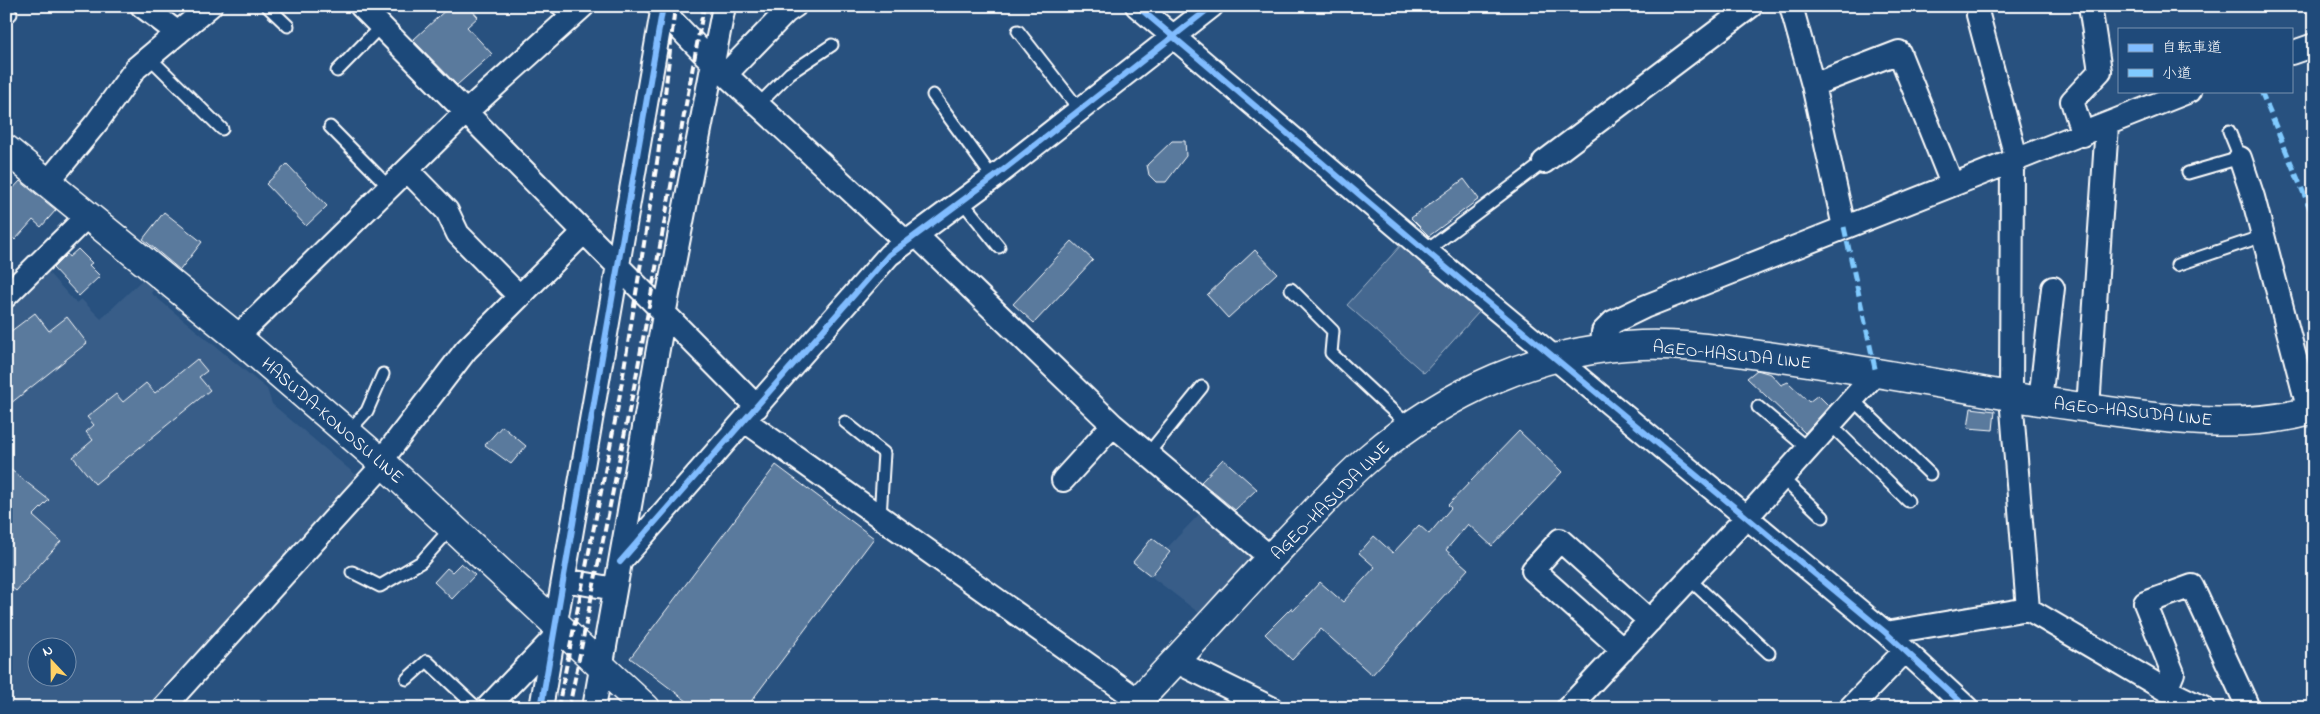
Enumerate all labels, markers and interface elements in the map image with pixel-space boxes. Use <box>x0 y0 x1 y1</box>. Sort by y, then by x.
legend <box>2118 28 2292 92</box>
text: 自転車道 <box>2162 37 2222 59</box>
text: 小道 <box>2162 63 2192 85</box>
street label: AGEO-HASUDA LINE <box>1651 335 1812 377</box>
street label: HASUDA-KONOSU LINE <box>255 352 409 491</box>
street label: AGEO-HASUDA LINE <box>2052 392 2213 434</box>
street label: AGEO-HASUDA LINE <box>1266 436 1397 567</box>
north arrow <box>28 636 78 686</box>
text: N <box>39 640 56 663</box>

